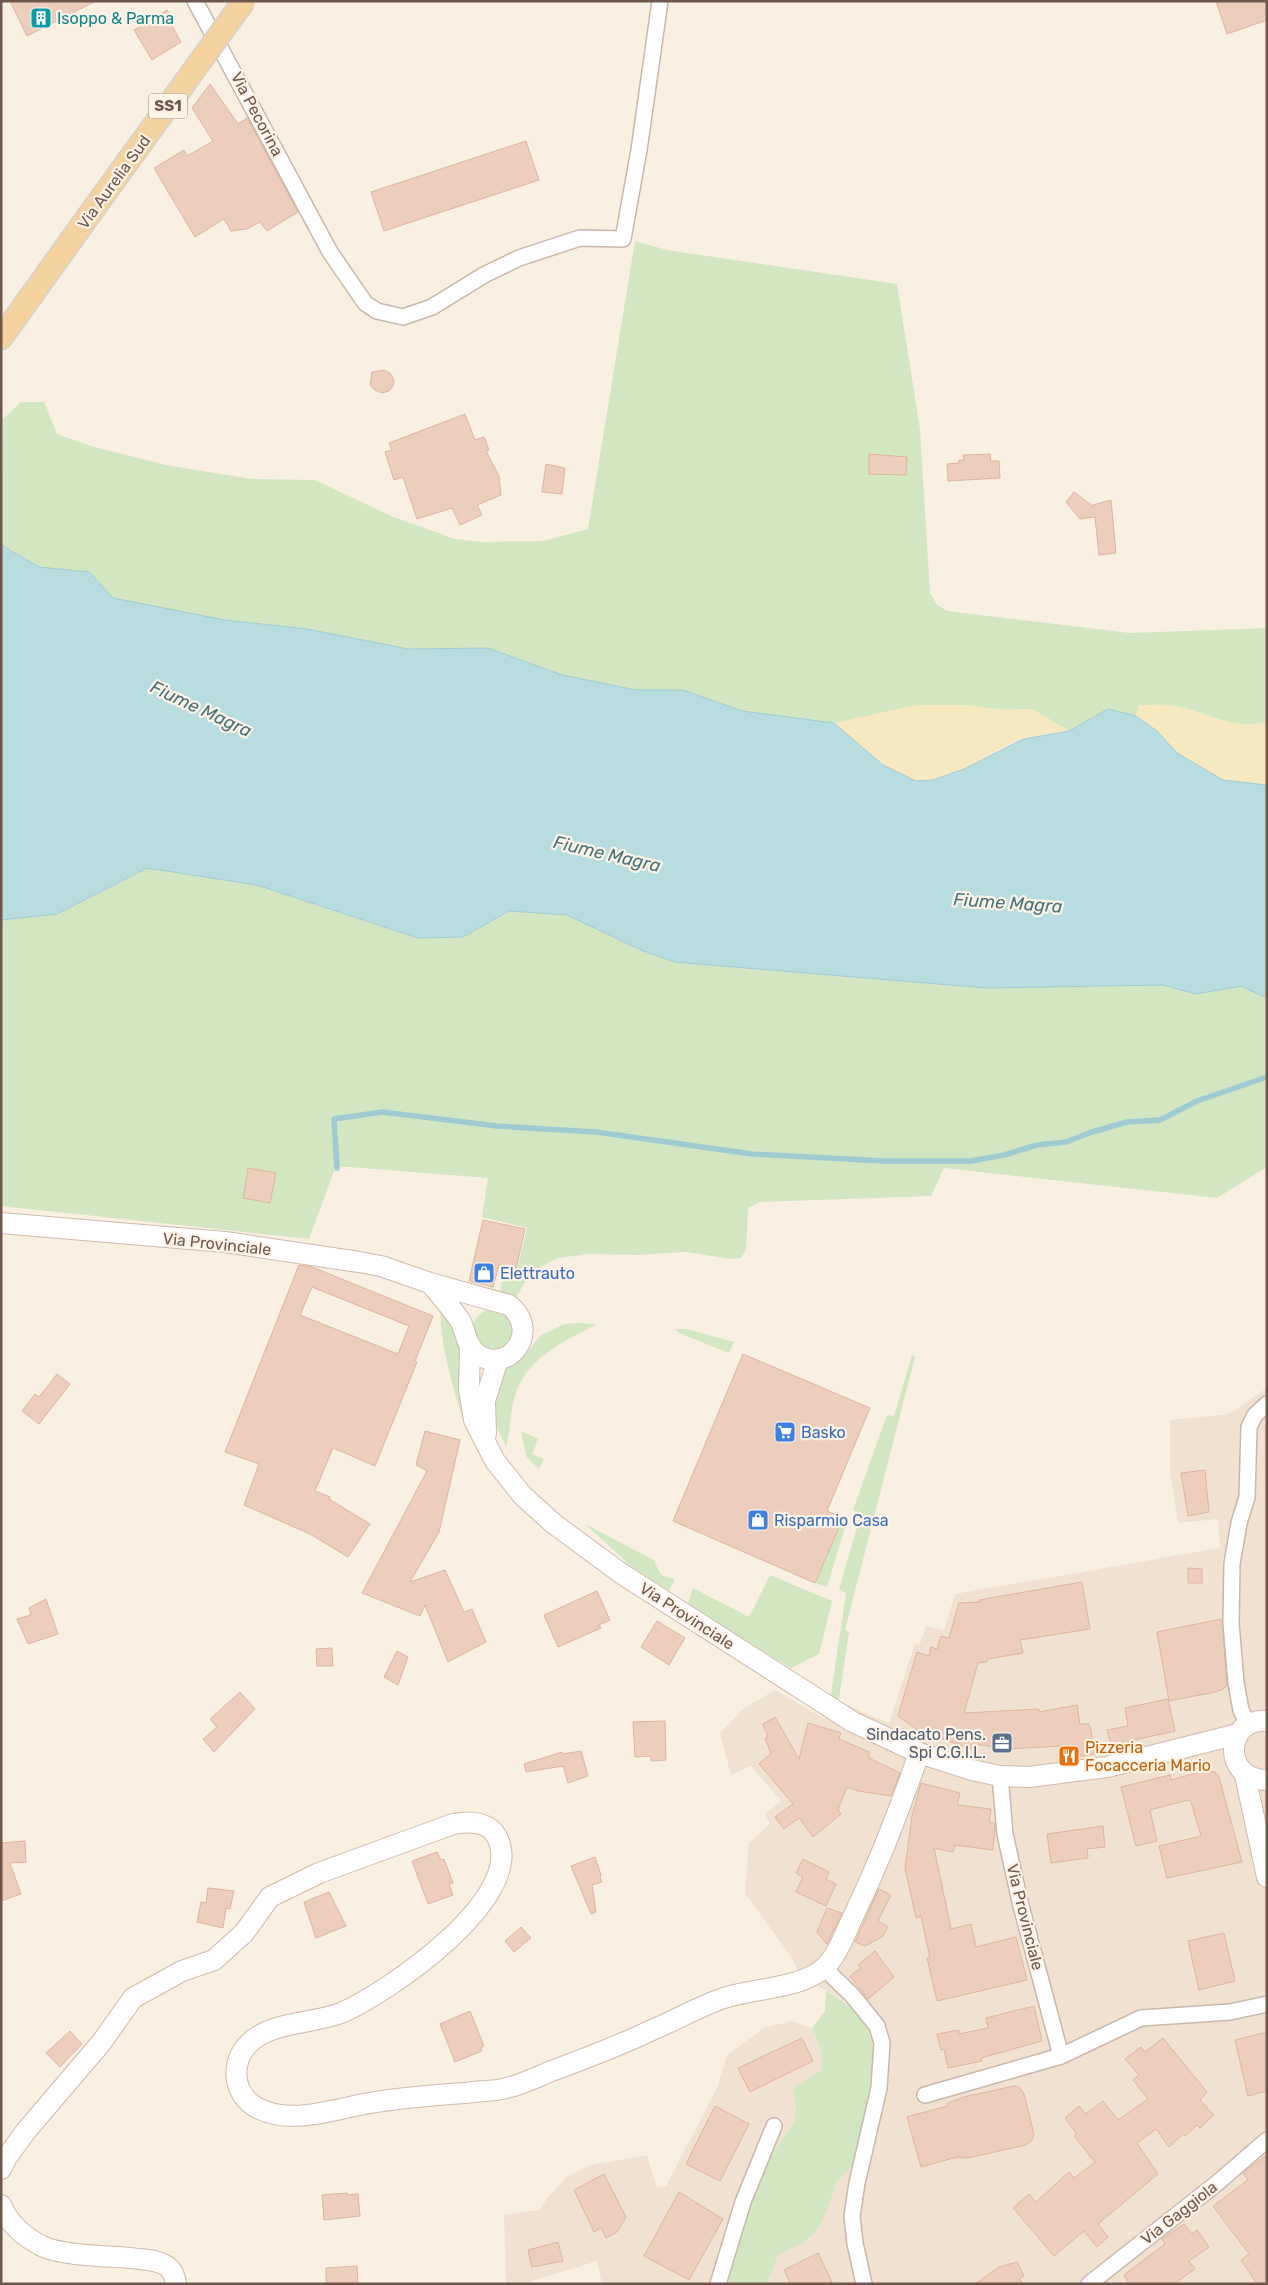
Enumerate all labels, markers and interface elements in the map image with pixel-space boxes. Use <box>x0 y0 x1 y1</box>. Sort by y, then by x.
building icon: Isoppo & Parma <box>29 6 53 30</box>
place label: Isoppo & Parma <box>57 9 174 28</box>
street label: Via Pecorina <box>227 69 287 159</box>
road number: SS1 <box>149 94 187 118</box>
street label: Via Aurelia Sud <box>74 131 154 233</box>
water label: Fiume Magra <box>147 676 256 742</box>
water label: Fiume Magra <box>551 831 663 877</box>
water label: Fiume Magra <box>953 888 1064 918</box>
street label: Via Provinciale <box>162 1229 272 1259</box>
shop icon: Elettrauto <box>472 1261 496 1285</box>
place label: Elettrauto <box>500 1264 575 1283</box>
supermarket icon: Basko <box>773 1420 797 1444</box>
place label: Basko <box>801 1423 846 1442</box>
shop icon: Risparmio Casa <box>746 1508 770 1532</box>
place label: Risparmio Casa <box>774 1511 889 1530</box>
street label: Via Provinciale <box>636 1578 738 1654</box>
place label: Sindacato Pens. Spi C.G.I.L. <box>866 1725 986 1762</box>
office icon: Sindacato Pens. Spi C.G.I.L. <box>990 1731 1014 1755</box>
place label: Pizzeria Focacceria Mario <box>1085 1738 1211 1775</box>
restaurant icon: Pizzeria Focacceria Mario <box>1057 1744 1081 1768</box>
street label: Via Provinciale <box>1003 1862 1047 1972</box>
street label: Via Gaggiola <box>1137 2177 1221 2249</box>

